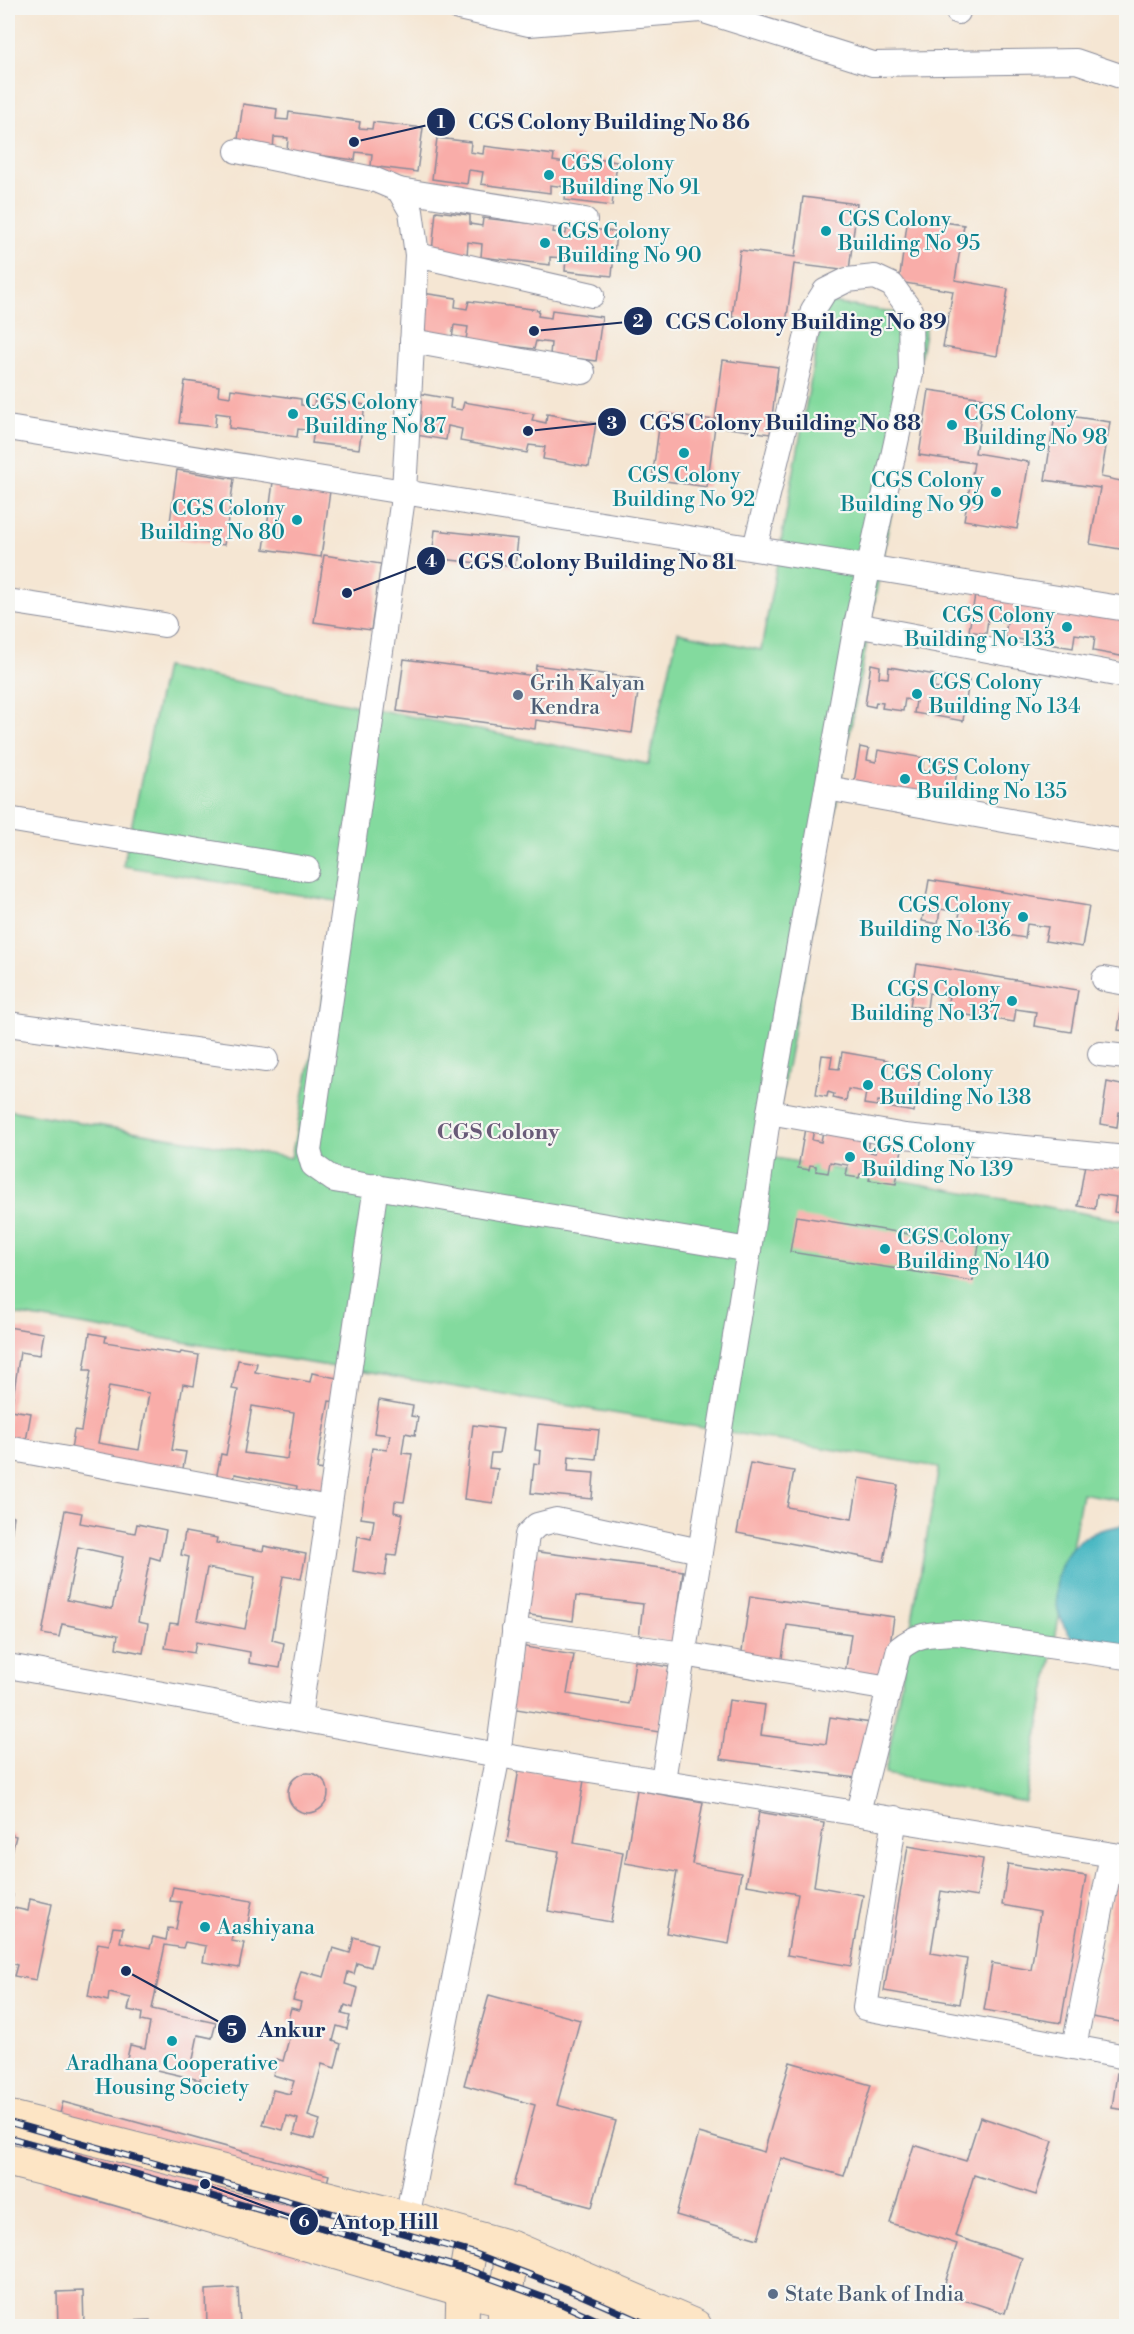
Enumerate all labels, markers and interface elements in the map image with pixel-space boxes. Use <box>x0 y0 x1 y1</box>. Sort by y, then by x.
callout: CGS Colony Building No 86 <box>426 102 762 142</box>
text: CGS Colony Building No 86 <box>468 109 750 136</box>
text: 1 <box>437 111 446 134</box>
place label: CGS Colony Building No 91 <box>560 151 700 201</box>
marker: CGS Colony Building No 91 <box>542 168 556 182</box>
place label: CGS Colony Building No 95 <box>837 207 980 257</box>
place label: CGS Colony Building No 90 <box>556 219 702 269</box>
marker: CGS Colony Building No 95 <box>819 224 833 238</box>
marker: CGS Colony Building No 90 <box>538 236 552 250</box>
callout: CGS Colony Building No 89 <box>623 301 959 341</box>
text: CGS Colony Building No 89 <box>665 309 947 336</box>
text: 2 <box>632 310 644 333</box>
place label: CGS Colony Building No 87 <box>304 390 447 440</box>
place label: CGS Colony Building No 98 <box>963 401 1108 451</box>
callout: CGS Colony Building No 88 <box>597 402 933 442</box>
marker: CGS Colony Building No 87 <box>286 407 300 421</box>
text: CGS Colony Building No 88 <box>639 410 921 437</box>
text: 3 <box>607 412 618 435</box>
marker: CGS Colony Building No 98 <box>945 418 959 432</box>
marker: CGS Colony Building No 92 <box>677 446 691 460</box>
place label: CGS Colony Building No 92 <box>612 463 755 513</box>
place label: CGS Colony Building No 99 <box>840 468 985 518</box>
marker: CGS Colony Building No 99 <box>989 485 1003 499</box>
place label: CGS Colony Building No 80 <box>139 496 286 546</box>
marker: CGS Colony Building No 80 <box>290 513 304 527</box>
callout: CGS Colony Building No 81 <box>416 541 748 581</box>
text: CGS Colony Building No 81 <box>458 549 737 576</box>
text: 4 <box>425 550 437 573</box>
place label: CGS Colony Building No 133 <box>904 603 1056 653</box>
marker: CGS Colony Building No 133 <box>1060 620 1074 634</box>
place label: CGS Colony Building No 134 <box>928 670 1080 720</box>
place label: Grih Kalyan Kendra <box>530 671 646 721</box>
marker: CGS Colony Building No 134 <box>910 687 924 701</box>
marker: Grih Kalyan Kendra <box>511 688 525 702</box>
place label: CGS Colony Building No 135 <box>916 755 1067 805</box>
marker: CGS Colony Building No 135 <box>898 772 912 786</box>
place label: CGS Colony Building No 136 <box>859 893 1012 943</box>
marker: CGS Colony Building No 136 <box>1016 910 1030 924</box>
place label: CGS Colony Building No 137 <box>850 977 1001 1027</box>
marker: CGS Colony Building No 137 <box>1005 994 1019 1008</box>
place label: CGS Colony Building No 138 <box>879 1061 1031 1111</box>
marker: CGS Colony Building No 138 <box>861 1078 875 1092</box>
district label: CGS Colony <box>437 1119 560 1146</box>
place label: CGS Colony Building No 139 <box>861 1133 1013 1183</box>
marker: CGS Colony Building No 139 <box>843 1150 857 1164</box>
place label: CGS Colony Building No 140 <box>896 1225 1050 1275</box>
marker: CGS Colony Building No 140 <box>878 1242 892 1256</box>
place label: Aashiyana <box>216 1915 315 1941</box>
marker: Aashiyana <box>198 1920 212 1934</box>
callout: Ankur <box>217 2009 338 2049</box>
text: Ankur <box>257 2017 326 2044</box>
text: 5 <box>226 2019 238 2042</box>
marker: Aradhana Cooperative Housing Society <box>165 2034 179 2048</box>
place label: Aradhana Cooperative Housing Society <box>65 2051 278 2101</box>
callout: Antop Hill <box>289 2201 451 2241</box>
text: Antop Hill <box>330 2209 439 2236</box>
text: 6 <box>298 2210 310 2233</box>
place label: State Bank of India <box>785 2282 965 2308</box>
marker: State Bank of India <box>766 2287 780 2301</box>

